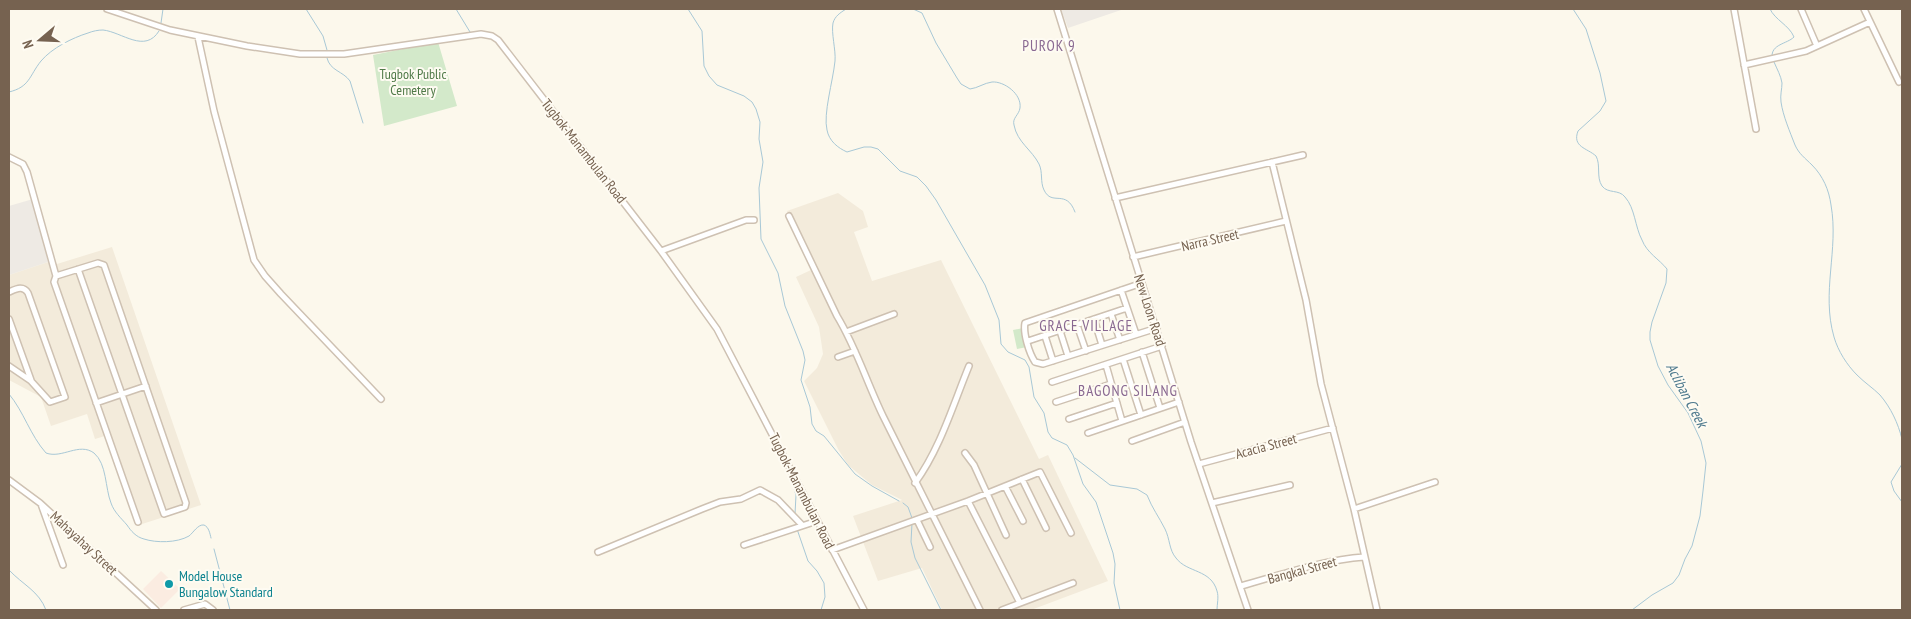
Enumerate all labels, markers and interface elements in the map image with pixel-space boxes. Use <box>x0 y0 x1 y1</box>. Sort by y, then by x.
north arrow <box>15 15 65 65</box>
district label: PUROK 9 <box>1022 36 1076 55</box>
text: N <box>18 38 37 51</box>
park label: Tugbok Public Cemetery <box>380 65 446 99</box>
street label: Tugbok-Manambulan Road <box>538 95 630 207</box>
street label: Narra Street <box>1180 225 1241 255</box>
street label: New Loon Road <box>1130 272 1170 348</box>
district label: GRACE VILLAGE <box>1039 316 1133 335</box>
water label: Acliban Creek <box>1662 360 1713 432</box>
district label: BAGONG SILANG <box>1078 381 1178 400</box>
street label: Acacia Street <box>1233 429 1299 463</box>
street label: Tugbok-Manambulan Road <box>765 430 839 552</box>
street label: Mahayahay Street <box>47 507 122 579</box>
street label: Bangkal Street <box>1266 552 1339 588</box>
place label: Model House Bungalow Standard <box>179 567 273 601</box>
marker: Model House Bungalow Standard <box>163 578 175 590</box>

